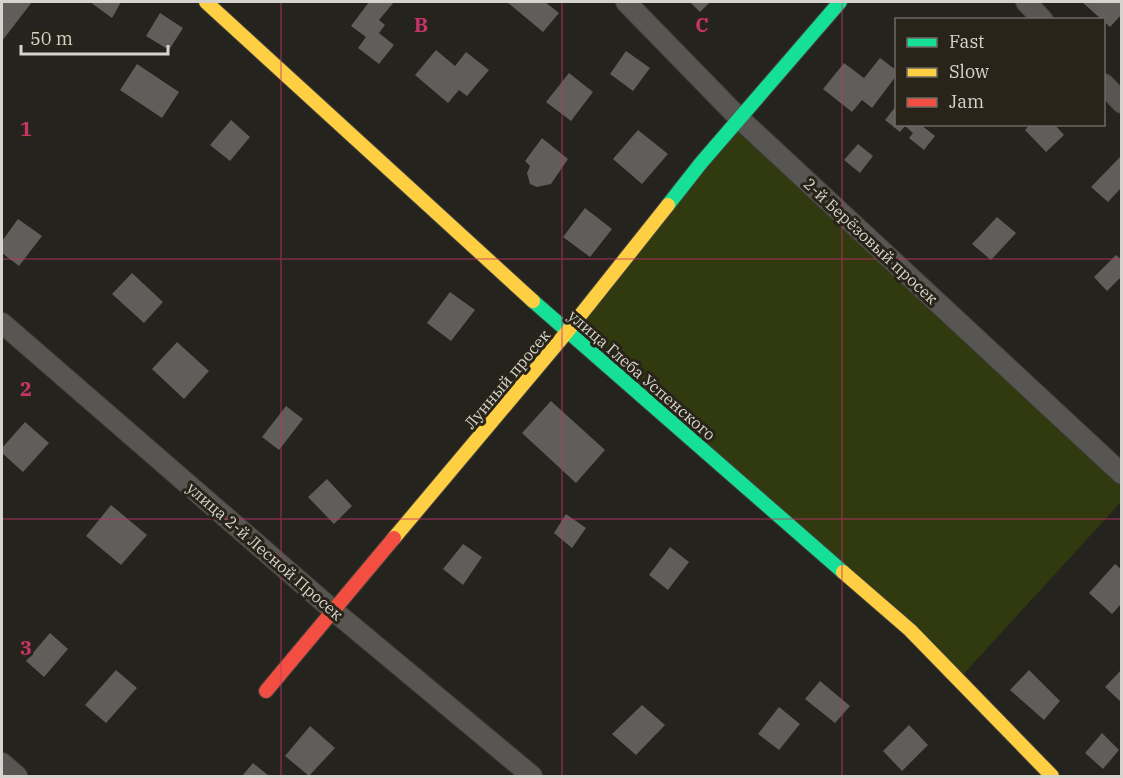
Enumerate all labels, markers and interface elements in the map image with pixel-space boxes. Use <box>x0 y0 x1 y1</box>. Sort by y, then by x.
text: B <box>414 11 428 38</box>
text: C <box>695 11 709 38</box>
scale bar <box>21 18 168 56</box>
legend <box>895 18 1105 126</box>
text: 50 m <box>30 27 73 50</box>
text: Fast <box>949 30 984 53</box>
text: Slow <box>949 60 989 83</box>
text: Jam <box>949 90 984 113</box>
text: 1 <box>20 115 32 142</box>
street label: 2-й Берёзовый просек <box>800 174 943 309</box>
street label: улица Глеба Успенского <box>564 306 720 444</box>
street label: Лунный просек <box>460 325 555 433</box>
text: 2 <box>20 375 32 402</box>
street label: улица 2-й Лесной Просек <box>183 478 348 625</box>
text: 3 <box>20 634 32 661</box>

